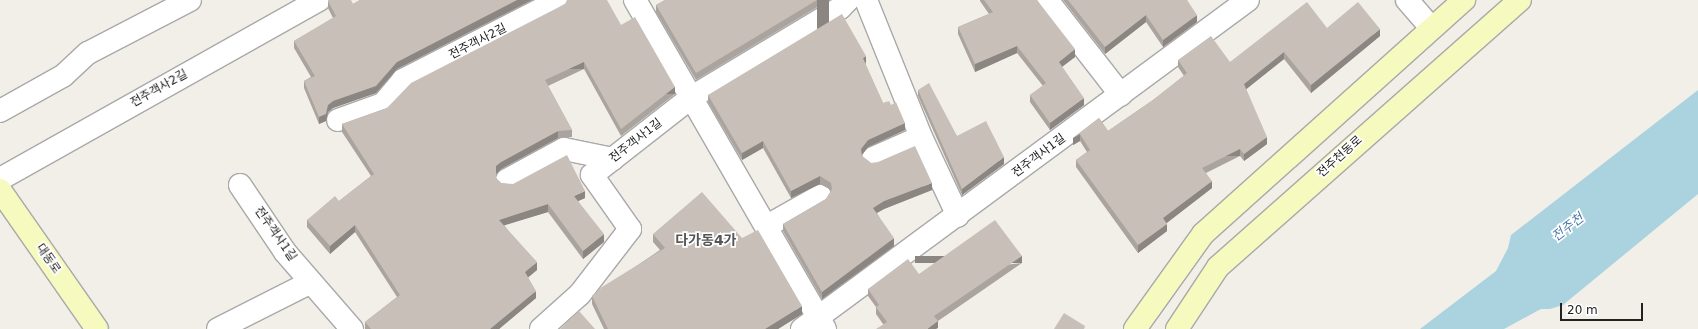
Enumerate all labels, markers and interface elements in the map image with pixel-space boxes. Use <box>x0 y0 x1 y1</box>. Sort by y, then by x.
street label: 전주객사2길 <box>447 21 509 63</box>
street label: 전주객사2길 <box>128 67 190 111</box>
street label: 전주객사1길 <box>607 116 665 166</box>
street label: 전주객사1길 <box>1010 131 1068 181</box>
street label: 전주천동로 <box>1315 133 1365 181</box>
street label: 전주객사1길 <box>251 204 299 264</box>
water label: 전주천 <box>1549 211 1587 245</box>
district label: 다가동4가 <box>675 232 737 248</box>
street label: 대동로 <box>33 241 63 277</box>
scale bar <box>1562 295 1645 321</box>
text: 20 m <box>1567 303 1598 317</box>

